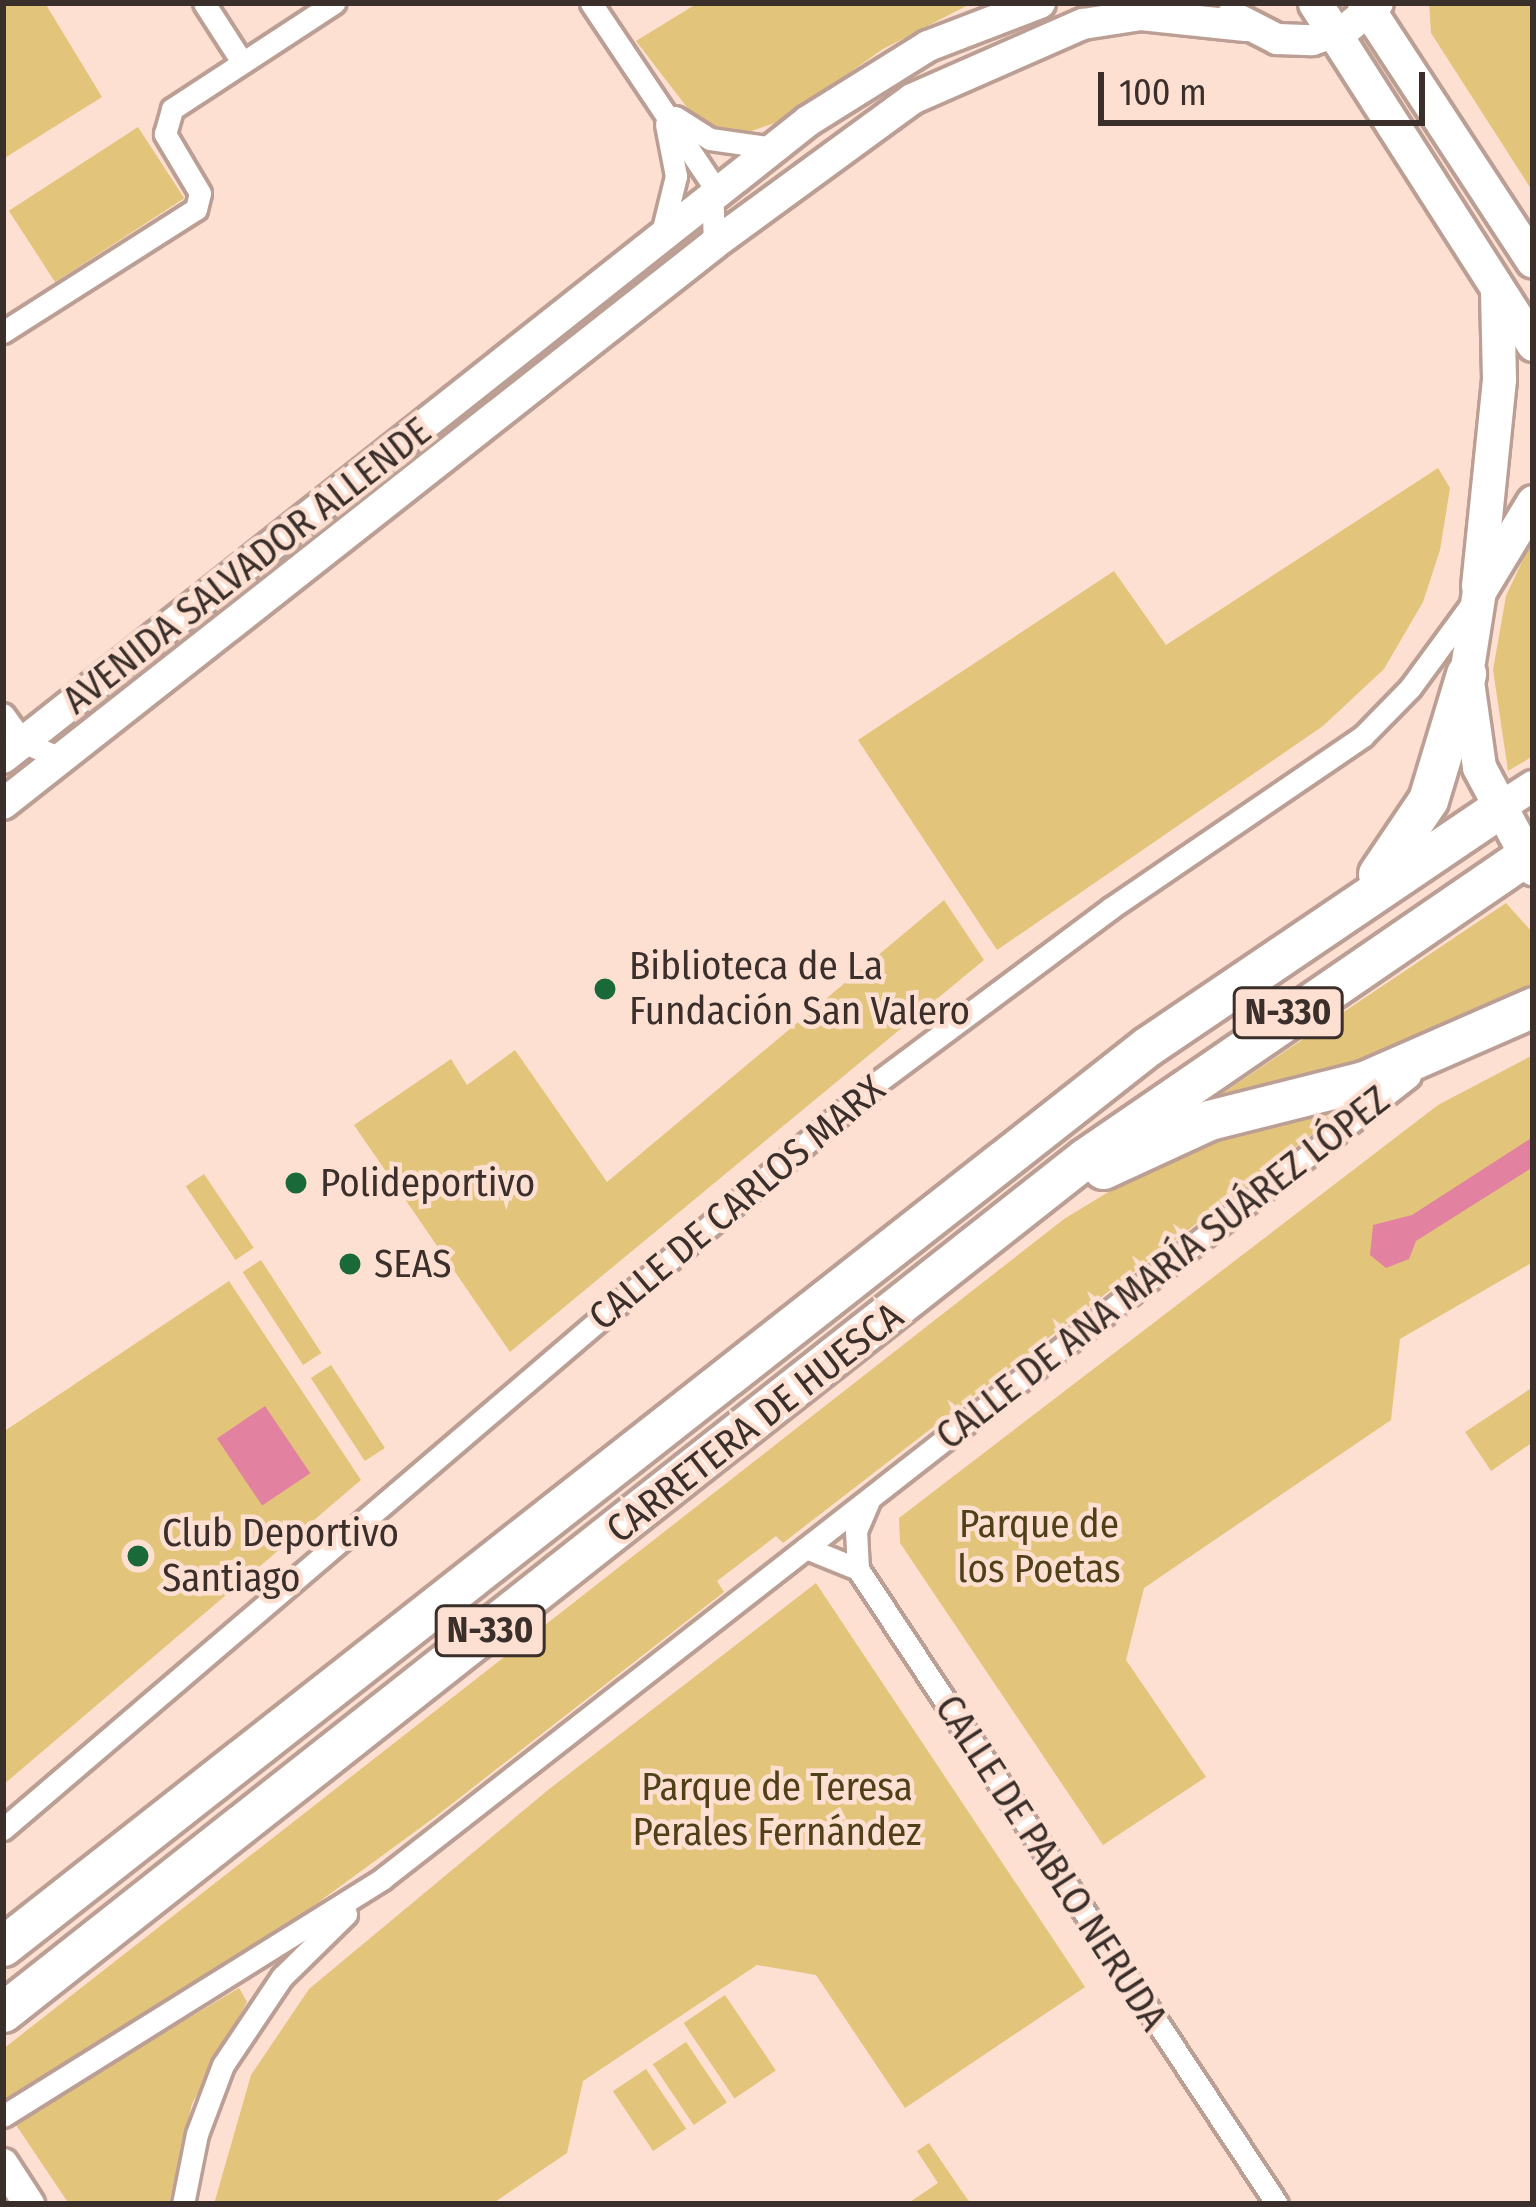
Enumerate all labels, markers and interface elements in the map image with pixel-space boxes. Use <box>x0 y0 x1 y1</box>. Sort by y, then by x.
scale bar <box>1104 48 1431 122</box>
text: 100 m <box>1119 71 1207 115</box>
street label: AVENIDA SALVADOR ALLENDE <box>54 408 440 724</box>
place label: Biblioteca de La Fundación San Valero <box>629 944 970 1035</box>
marker: Biblioteca de La Fundación San Valero <box>592 976 618 1002</box>
road number: N-330 <box>1231 983 1345 1043</box>
street label: CALLE DE CARLOS MARX <box>580 1066 894 1340</box>
street label: CALLE DE ANA MARÍA SUÁREZ LÓPEZ <box>927 1077 1399 1459</box>
place label: Polideportivo <box>320 1160 535 1206</box>
marker: Polideportivo <box>283 1170 309 1196</box>
place label: SEAS <box>374 1241 451 1287</box>
marker: SEAS <box>337 1251 363 1277</box>
street label: CARRETERA DE HUESCA <box>598 1293 912 1553</box>
park label: Parque de los Poetas <box>957 1502 1121 1593</box>
place label: Club Deportivo Santiago <box>162 1511 399 1602</box>
marker: Club Deportivo Santiago <box>125 1543 151 1569</box>
road number: N-330 <box>433 1601 547 1661</box>
street label: CALLE DE PABLO NERUDA <box>925 1687 1177 2039</box>
park label: Parque de Teresa Perales Fernández <box>633 1765 921 1856</box>

